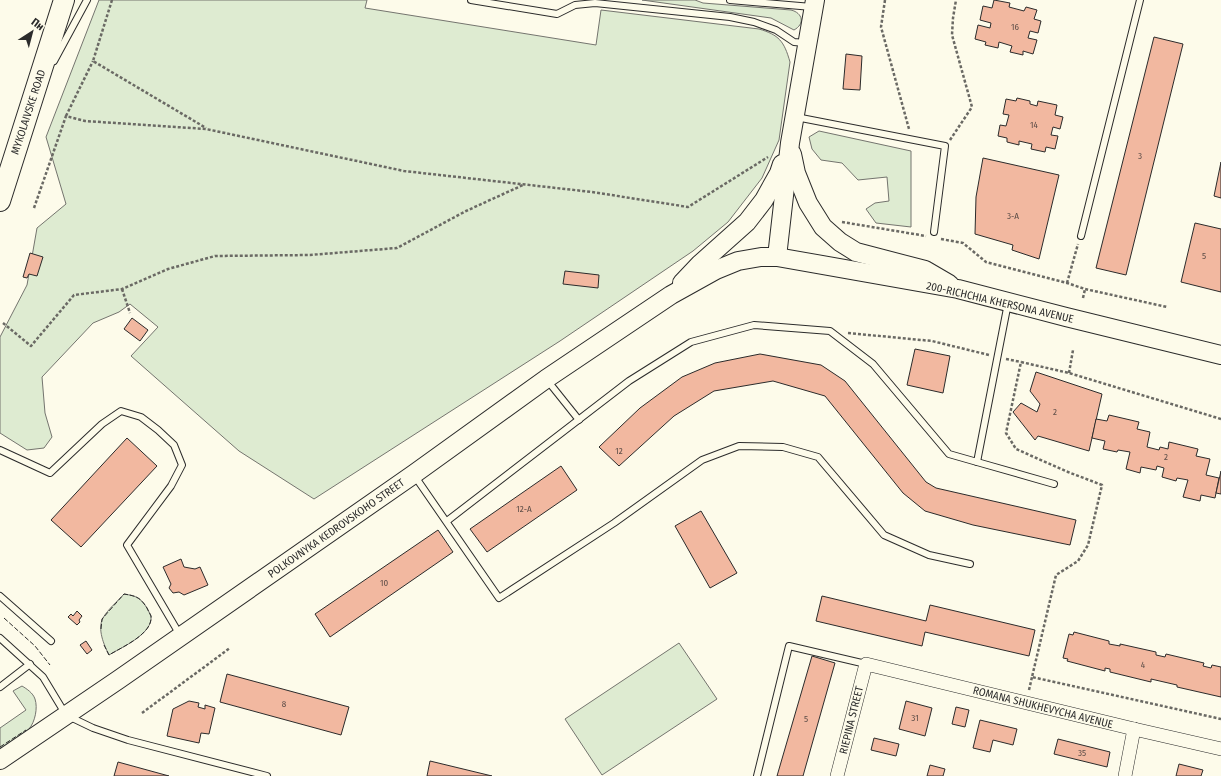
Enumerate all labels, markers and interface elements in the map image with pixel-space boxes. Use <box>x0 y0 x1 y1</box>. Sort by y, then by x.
north arrow <box>12 12 52 52</box>
text: Пн <box>29 15 47 33</box>
house number: 16 <box>1011 22 1020 32</box>
street label: MYKOLAIVSKE ROAD <box>9 68 48 156</box>
house number: 14 <box>1030 120 1039 130</box>
house number: 3 <box>1138 151 1142 161</box>
house number: 3-А <box>1007 211 1019 221</box>
house number: 5 <box>1202 251 1206 261</box>
street label: 200-RICHCHIA KHERSONA AVENUE <box>925 279 1075 326</box>
house number: 2 <box>1053 407 1057 417</box>
house number: 12 <box>615 446 623 456</box>
house number: 2 <box>1164 452 1168 462</box>
street label: POLKOVNYKA KEDROVSKOHO STREET <box>266 476 408 581</box>
house number: 12-А <box>516 504 532 514</box>
house number: 10 <box>380 578 388 588</box>
house number: 4 <box>1141 660 1146 670</box>
street label: RIEPINA STREET <box>837 684 866 755</box>
street label: ROMANA SHUKHEVYCHA AVENUE <box>972 684 1114 731</box>
house number: 8 <box>282 699 287 709</box>
house number: 31 <box>911 713 919 723</box>
house number: 5 <box>804 714 808 724</box>
house number: 35 <box>1078 748 1086 758</box>

